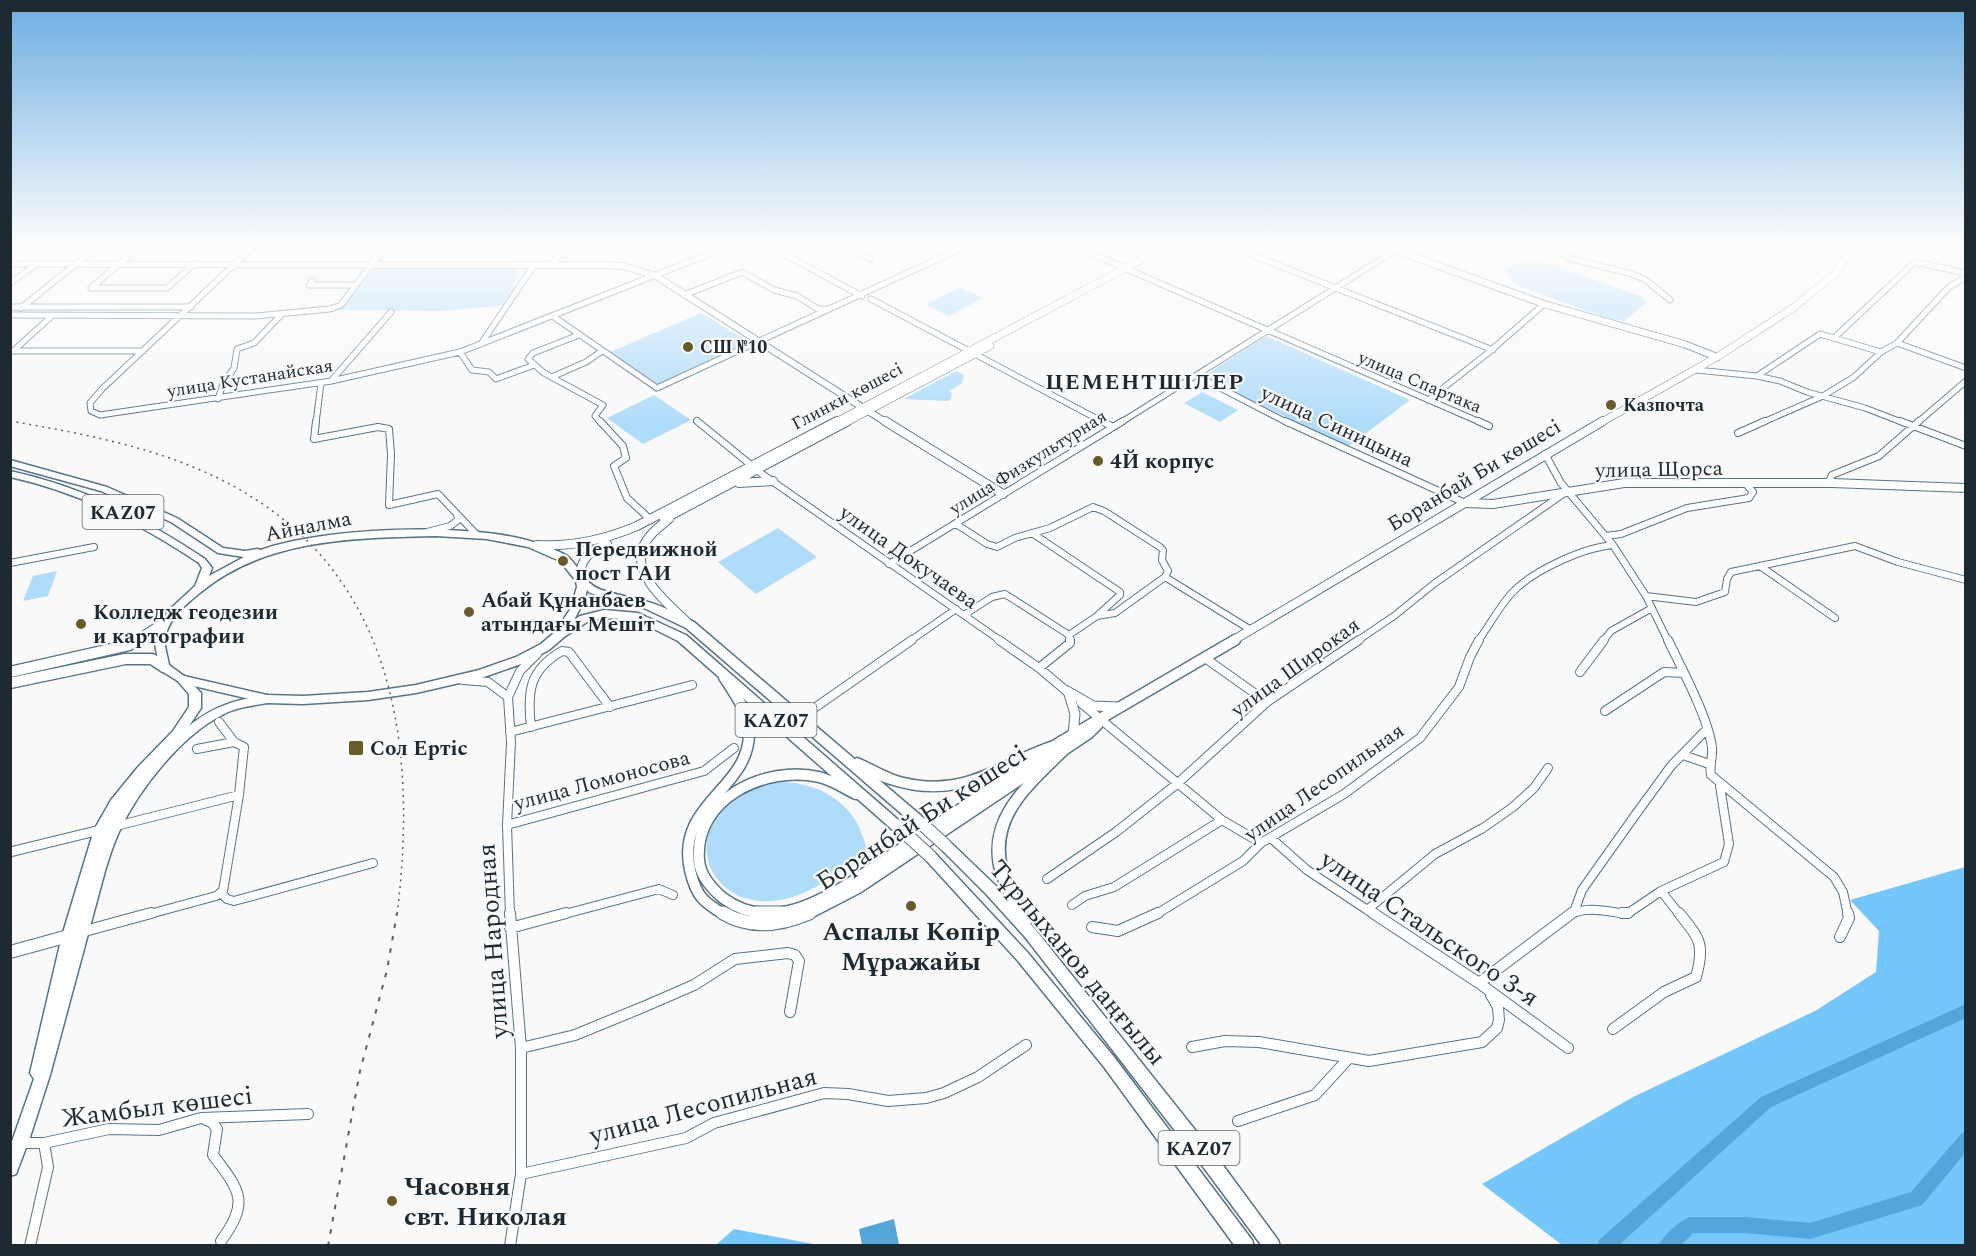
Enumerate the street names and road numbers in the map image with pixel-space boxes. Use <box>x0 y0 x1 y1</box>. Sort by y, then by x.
street label: улица Спартака <box>1353 344 1486 421</box>
street label: улица Кустанайская <box>164 352 335 405</box>
street label: Глинки көшесі <box>787 356 908 437</box>
street label: улица Синицына <box>1254 377 1419 477</box>
street label: улица Физкультурная <box>944 403 1112 522</box>
street label: Боранбай Би көшесі <box>1381 411 1568 541</box>
street label: улица Щорса <box>1594 453 1724 487</box>
road number: KAZ07 <box>82 495 164 529</box>
street label: улица Докучаева <box>831 497 985 618</box>
street label: Айналма <box>262 503 355 551</box>
street label: улица Широкая <box>1223 610 1367 726</box>
road number: KAZ07 <box>736 703 816 737</box>
street label: улица Лесопильная <box>1237 715 1411 851</box>
street label: Боранбай Би көшесі <box>808 734 1035 901</box>
street label: улица Ломоносова <box>510 742 695 820</box>
street label: улица Стальского 3-я <box>1311 840 1547 1017</box>
street label: улица Народная <box>466 842 520 1041</box>
street label: Тұрлыханов даңғылы <box>979 851 1176 1075</box>
street label: улица Лесопильная <box>584 1056 822 1156</box>
street label: Жамбыл көшесі <box>59 1075 255 1139</box>
road number: KAZ07 <box>1158 1131 1240 1165</box>

